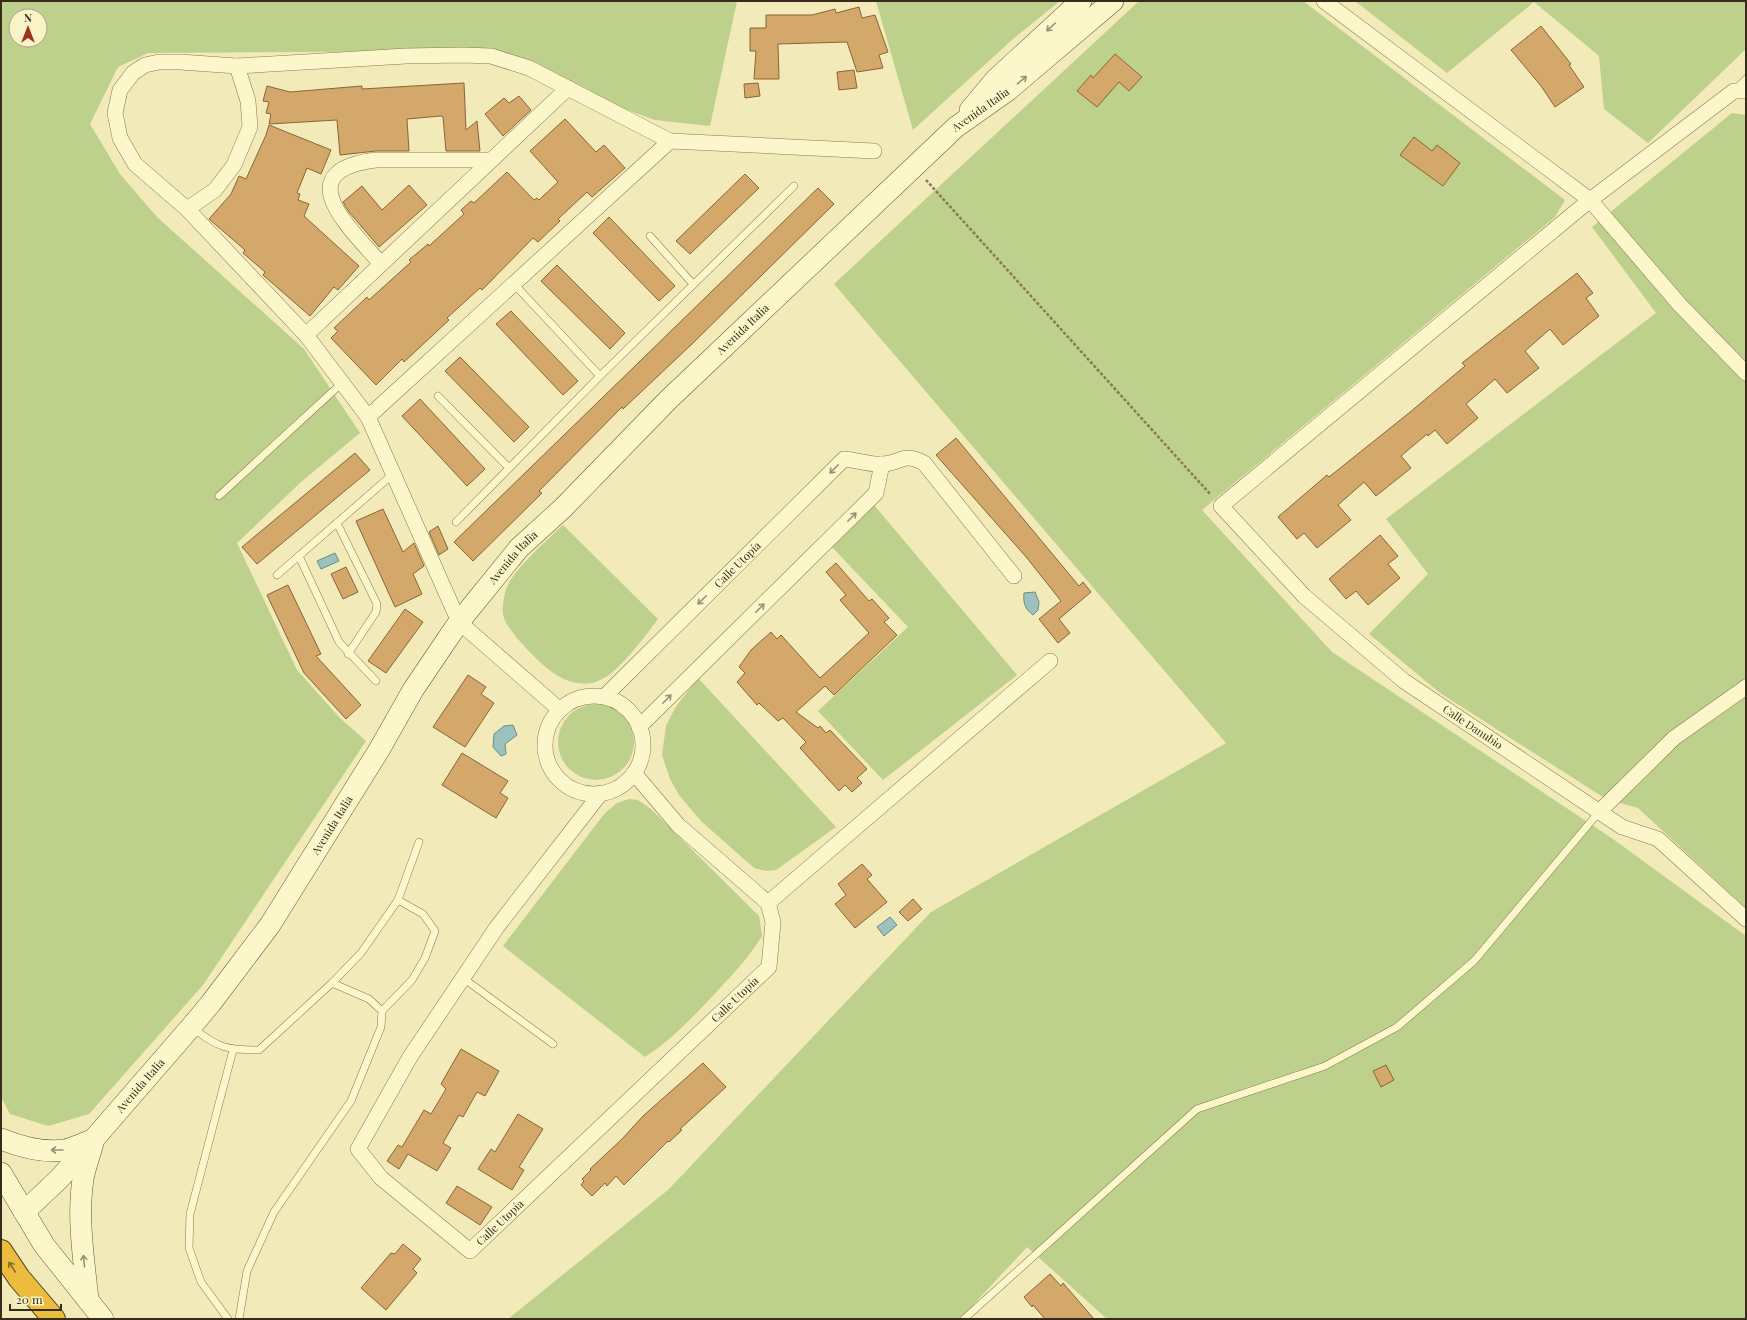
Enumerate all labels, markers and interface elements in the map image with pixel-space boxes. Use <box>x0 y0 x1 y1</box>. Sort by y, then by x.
north arrow <box>8 8 48 48</box>
text: N <box>24 10 32 25</box>
one-way arrow <box>1047 22 1057 31</box>
one-way arrow <box>1016 75 1027 84</box>
street label: Avenida Italia <box>948 83 1012 135</box>
street label: Avenida Italia <box>712 300 772 358</box>
one-way arrow <box>829 464 839 474</box>
one-way arrow <box>847 512 857 522</box>
street label: Avenida Italia <box>484 527 541 588</box>
street label: Calle Utopía <box>710 537 764 591</box>
one-way arrow <box>697 595 707 605</box>
one-way arrow <box>755 603 765 613</box>
one-way arrow <box>662 695 672 704</box>
street label: Calle Danubio <box>1440 701 1506 752</box>
street label: Avenida Italia <box>307 792 356 858</box>
street label: Calle Utopía <box>707 973 762 1025</box>
street label: Avenida Italia <box>112 1055 168 1116</box>
one-way arrow <box>51 1146 64 1154</box>
street label: Calle Utopía <box>473 1196 527 1248</box>
one-way arrow <box>80 1255 88 1268</box>
one-way arrow <box>7 1261 15 1273</box>
scale bar <box>10 1286 61 1312</box>
text: 20 m <box>16 1291 43 1307</box>

